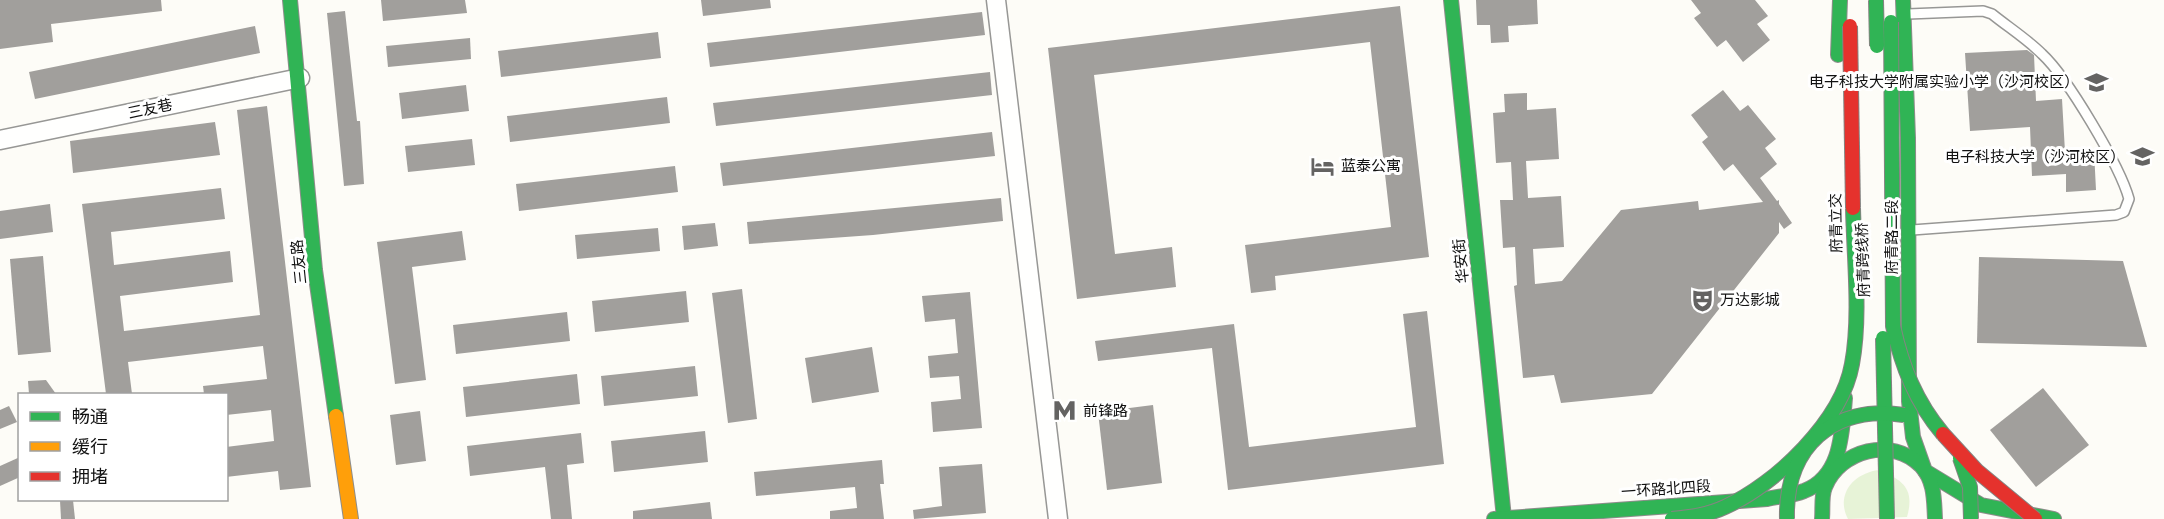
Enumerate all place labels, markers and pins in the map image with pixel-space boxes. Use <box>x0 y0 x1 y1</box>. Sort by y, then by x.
school or university icon: 电子科技大学附属实验小学（沙河校区） <box>2084 69 2110 95</box>
place label: 电子科技大学附属实验小学（沙河校区） <box>1809 71 2079 92</box>
school or university icon: 电子科技大学（沙河校区） <box>2130 144 2156 170</box>
place label: 电子科技大学（沙河校区） <box>1945 146 2125 167</box>
hotel icon: 蓝泰公寓 <box>1310 153 1336 179</box>
place label: 蓝泰公寓 <box>1341 155 1401 176</box>
theatre icon: 万达影城 <box>1689 287 1715 313</box>
place label: 万达影城 <box>1720 289 1780 310</box>
metro station icon: 前锋路 <box>1052 398 1078 424</box>
place label: 前锋路 <box>1083 400 1128 421</box>

